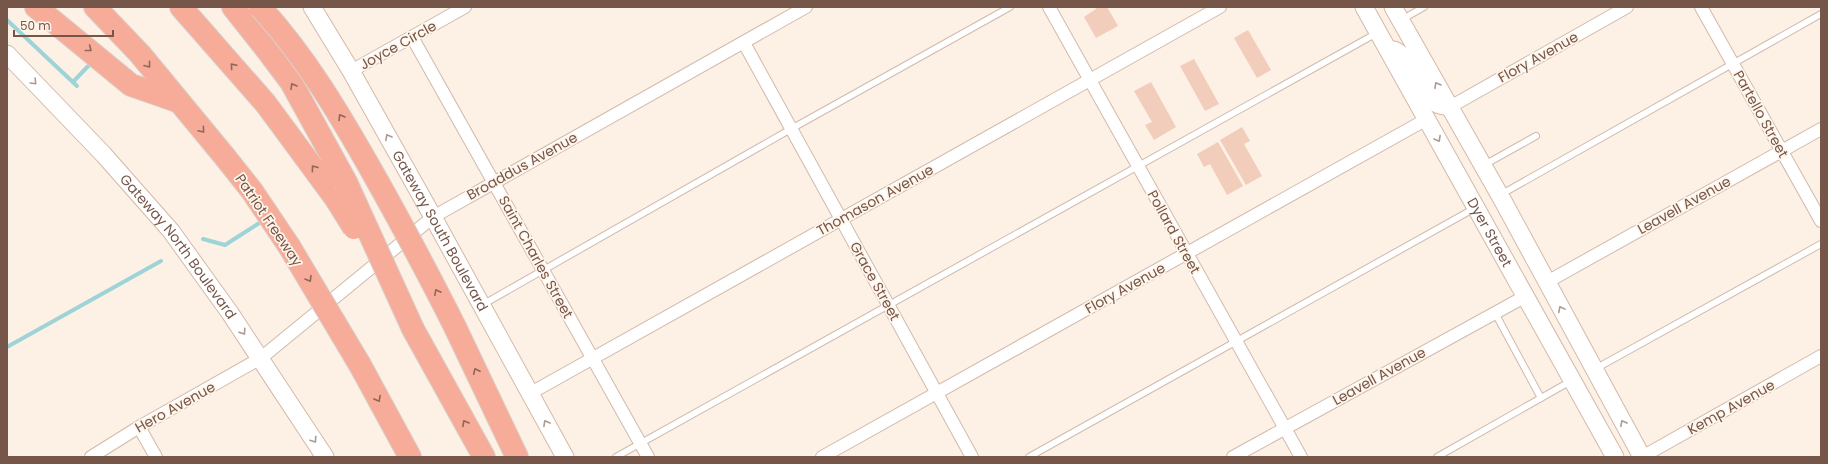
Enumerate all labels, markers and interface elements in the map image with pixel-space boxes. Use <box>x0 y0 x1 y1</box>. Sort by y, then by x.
scale bar <box>14 12 113 38</box>
street label: Joyce Circle <box>356 15 440 74</box>
text: 50 m <box>20 17 51 34</box>
street label: Flory Avenue <box>1494 27 1582 87</box>
one-way arrow <box>84 44 91 51</box>
one-way arrow <box>144 60 151 67</box>
one-way arrow <box>231 63 238 70</box>
street label: Partello Street <box>1729 67 1793 161</box>
one-way arrow <box>29 77 37 85</box>
one-way arrow <box>1434 82 1441 89</box>
one-way arrow <box>291 84 298 91</box>
one-way arrow <box>338 114 345 121</box>
one-way arrow <box>198 126 205 133</box>
street label: Broaddus Avenue <box>463 127 581 205</box>
one-way arrow <box>386 134 393 142</box>
one-way arrow <box>1434 135 1441 142</box>
street label: Gateway South Boulevard <box>387 147 493 315</box>
street label: Thomason Avenue <box>813 159 937 240</box>
one-way arrow <box>312 165 319 172</box>
street label: Gateway North Boulevard <box>115 170 241 323</box>
street label: Patriot Freeway <box>231 170 307 270</box>
street label: Leavell Avenue <box>1634 171 1735 239</box>
street label: Pollard Street <box>1143 187 1205 277</box>
street label: Saint Charles Street <box>494 192 578 322</box>
street label: Dyer Street <box>1462 194 1517 271</box>
street label: Grace Street <box>845 238 905 324</box>
street label: Flory Avenue <box>1081 258 1169 318</box>
one-way arrow <box>304 275 311 282</box>
one-way arrow <box>435 289 442 296</box>
one-way arrow <box>1558 305 1566 313</box>
one-way arrow <box>238 328 245 335</box>
street label: Leavell Avenue <box>1329 342 1430 410</box>
one-way arrow <box>473 368 481 375</box>
street label: Kemp Avenue <box>1684 375 1779 439</box>
street label: Hero Avenue <box>131 377 219 437</box>
one-way arrow <box>374 395 381 402</box>
one-way arrow <box>462 420 470 427</box>
one-way arrow <box>543 420 550 427</box>
one-way arrow <box>1620 420 1627 427</box>
one-way arrow <box>310 436 317 443</box>

